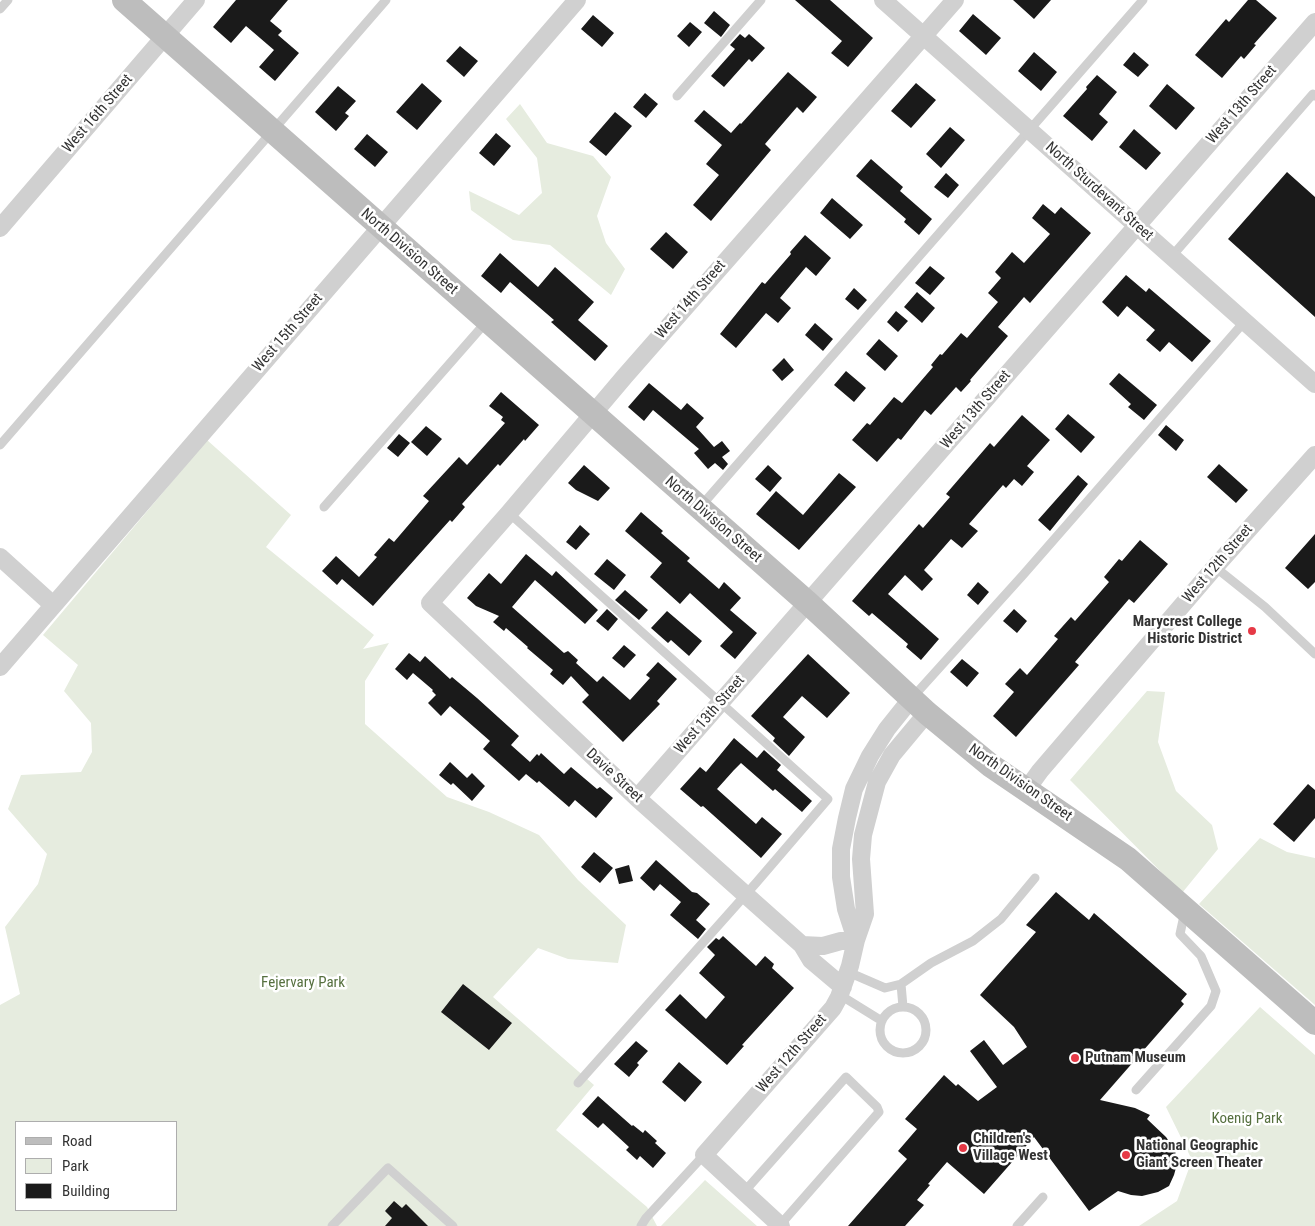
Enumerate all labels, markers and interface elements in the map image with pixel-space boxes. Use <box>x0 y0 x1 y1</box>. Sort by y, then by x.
street label: West 13th Street <box>1203 62 1281 148</box>
street label: West 16th Street <box>59 71 137 157</box>
street label: North Sturdevant Street <box>1041 139 1157 245</box>
street label: North Division Street <box>357 205 461 299</box>
street label: West 14th Street <box>652 257 730 343</box>
street label: West 15th Street <box>249 290 327 376</box>
street label: West 13th Street <box>937 367 1015 453</box>
street label: North Division Street <box>661 473 765 567</box>
street label: West 12th Street <box>1179 521 1257 607</box>
place label: Marycrest College Historic District <box>1133 613 1242 648</box>
marker: Marycrest College Historic District <box>1246 625 1258 637</box>
street label: West 13th Street <box>671 672 749 758</box>
street label: North Division Street <box>965 741 1075 825</box>
street label: Davie Street <box>582 745 646 807</box>
park label: Fejervary Park <box>261 974 345 992</box>
street label: West 12th Street <box>753 1011 831 1097</box>
place label: Putnam Museum <box>1085 1049 1186 1067</box>
marker: Putnam Museum <box>1069 1052 1081 1064</box>
park label: Koenig Park <box>1212 1110 1282 1128</box>
legend <box>15 1121 178 1211</box>
place label: Children's Village West <box>973 1130 1048 1165</box>
text: Road <box>62 1132 92 1150</box>
place label: National Geographic Giant Screen Theater <box>1136 1137 1263 1172</box>
marker: Children's Village West <box>957 1142 969 1154</box>
marker: National Geographic Giant Screen Theater <box>1120 1149 1132 1161</box>
text: Park <box>62 1157 89 1175</box>
text: Building <box>62 1182 110 1200</box>

